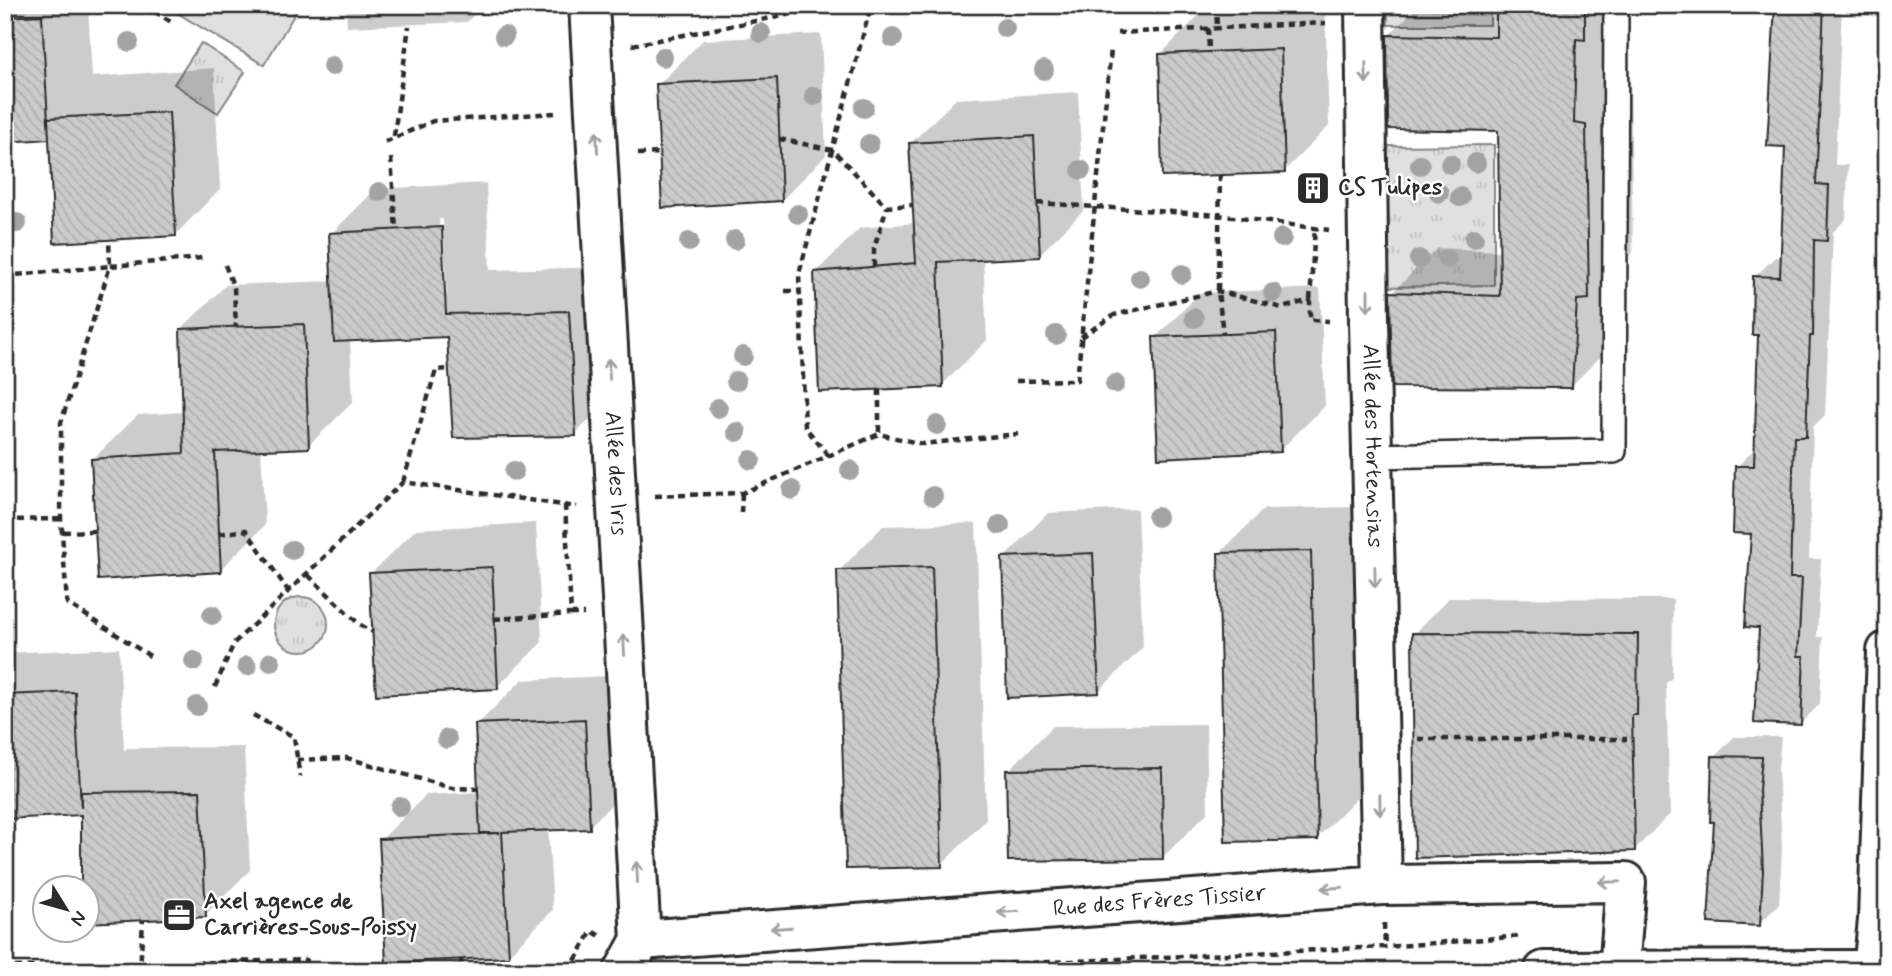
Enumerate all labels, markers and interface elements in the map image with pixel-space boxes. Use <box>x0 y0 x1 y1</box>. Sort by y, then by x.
one-way arrow <box>1359 62 1373 85</box>
one-way arrow <box>590 130 603 153</box>
building icon: CS Tulipes <box>1294 169 1332 207</box>
place label: CS Tulipes <box>1338 173 1443 203</box>
one-way arrow <box>1362 289 1375 312</box>
street label: Allée des Hortensias <box>1355 344 1389 548</box>
one-way arrow <box>602 358 615 381</box>
street label: Allée des Iris <box>597 410 633 536</box>
one-way arrow <box>1369 566 1382 589</box>
one-way arrow <box>618 634 631 657</box>
one-way arrow <box>1374 793 1387 816</box>
one-way arrow <box>630 861 643 884</box>
north arrow <box>32 874 102 944</box>
one-way arrow <box>1597 876 1620 889</box>
street label: Rue des Frères Tissier <box>1052 879 1267 924</box>
one-way arrow <box>1321 882 1344 895</box>
place label: Axel agence de Carrières-Sous-Poissy <box>204 887 417 943</box>
office icon: Axel agence de Carrières-Sous-Poissy <box>160 896 198 934</box>
text: N <box>65 906 92 931</box>
one-way arrow <box>997 906 1019 919</box>
one-way arrow <box>770 922 792 935</box>

